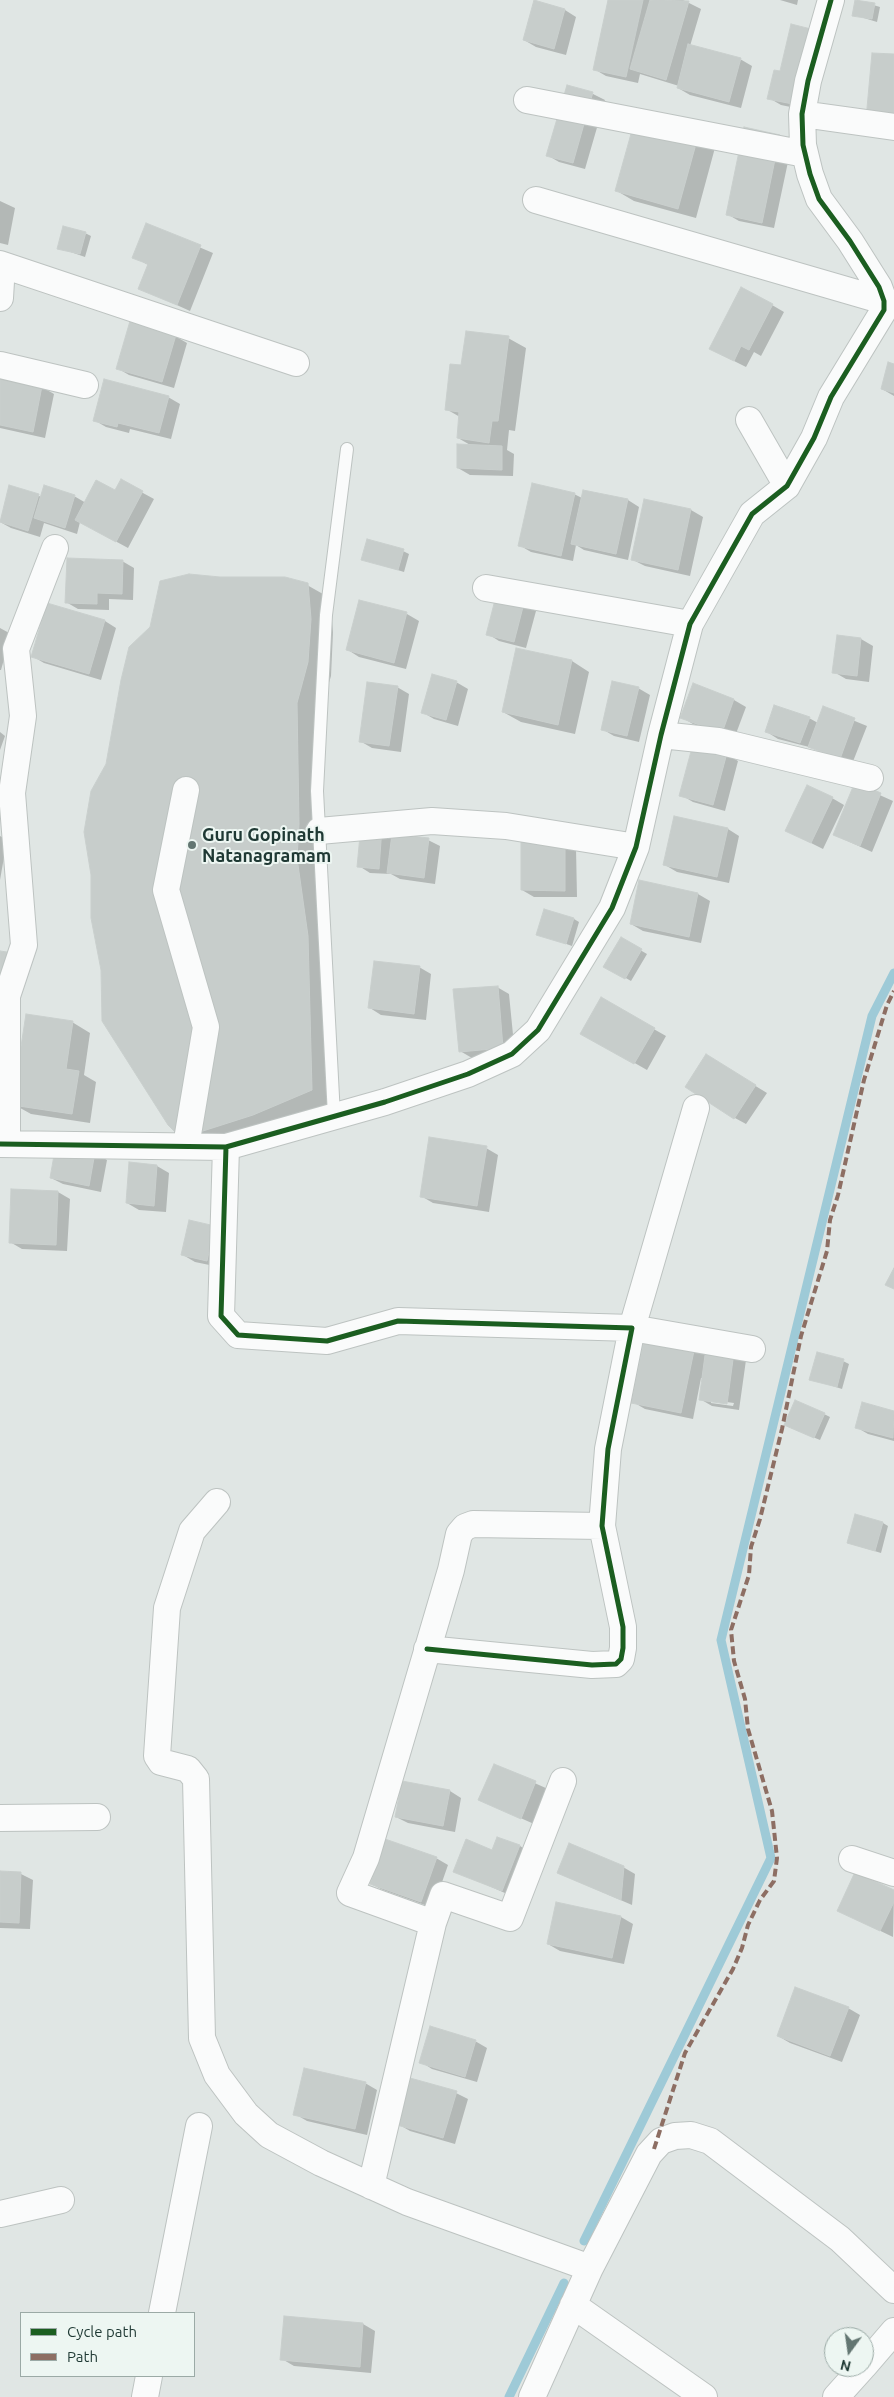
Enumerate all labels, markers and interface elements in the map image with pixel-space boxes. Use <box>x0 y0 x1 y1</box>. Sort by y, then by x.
place label: Guru Gopinath Natanagramam <box>202 824 331 866</box>
marker: Guru Gopinath Natanagramam <box>186 839 198 851</box>
legend <box>20 2312 195 2377</box>
text: Cycle path <box>67 2323 137 2340</box>
north arrow <box>824 2327 874 2377</box>
text: Path <box>67 2348 98 2365</box>
text: N <box>839 2357 853 2375</box>

